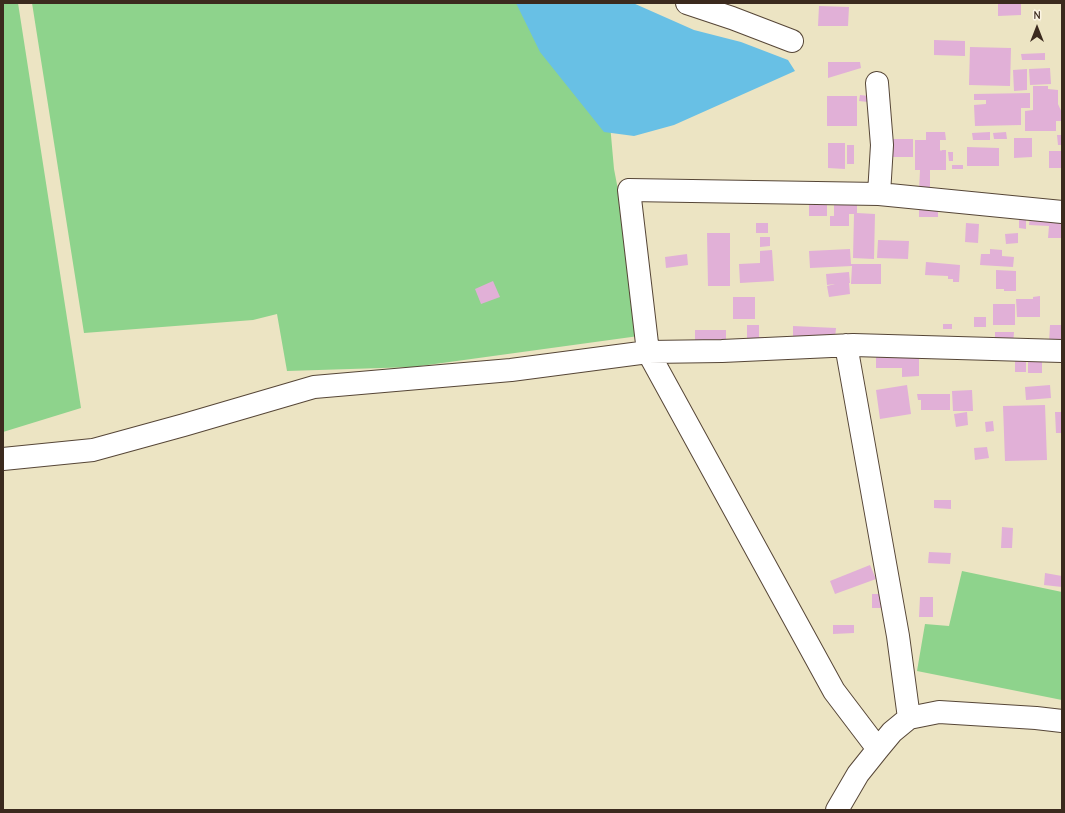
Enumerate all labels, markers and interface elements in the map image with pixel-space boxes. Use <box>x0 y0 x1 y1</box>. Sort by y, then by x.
north arrow <box>1017 8 1057 48</box>
text: N <box>1033 9 1041 22</box>

